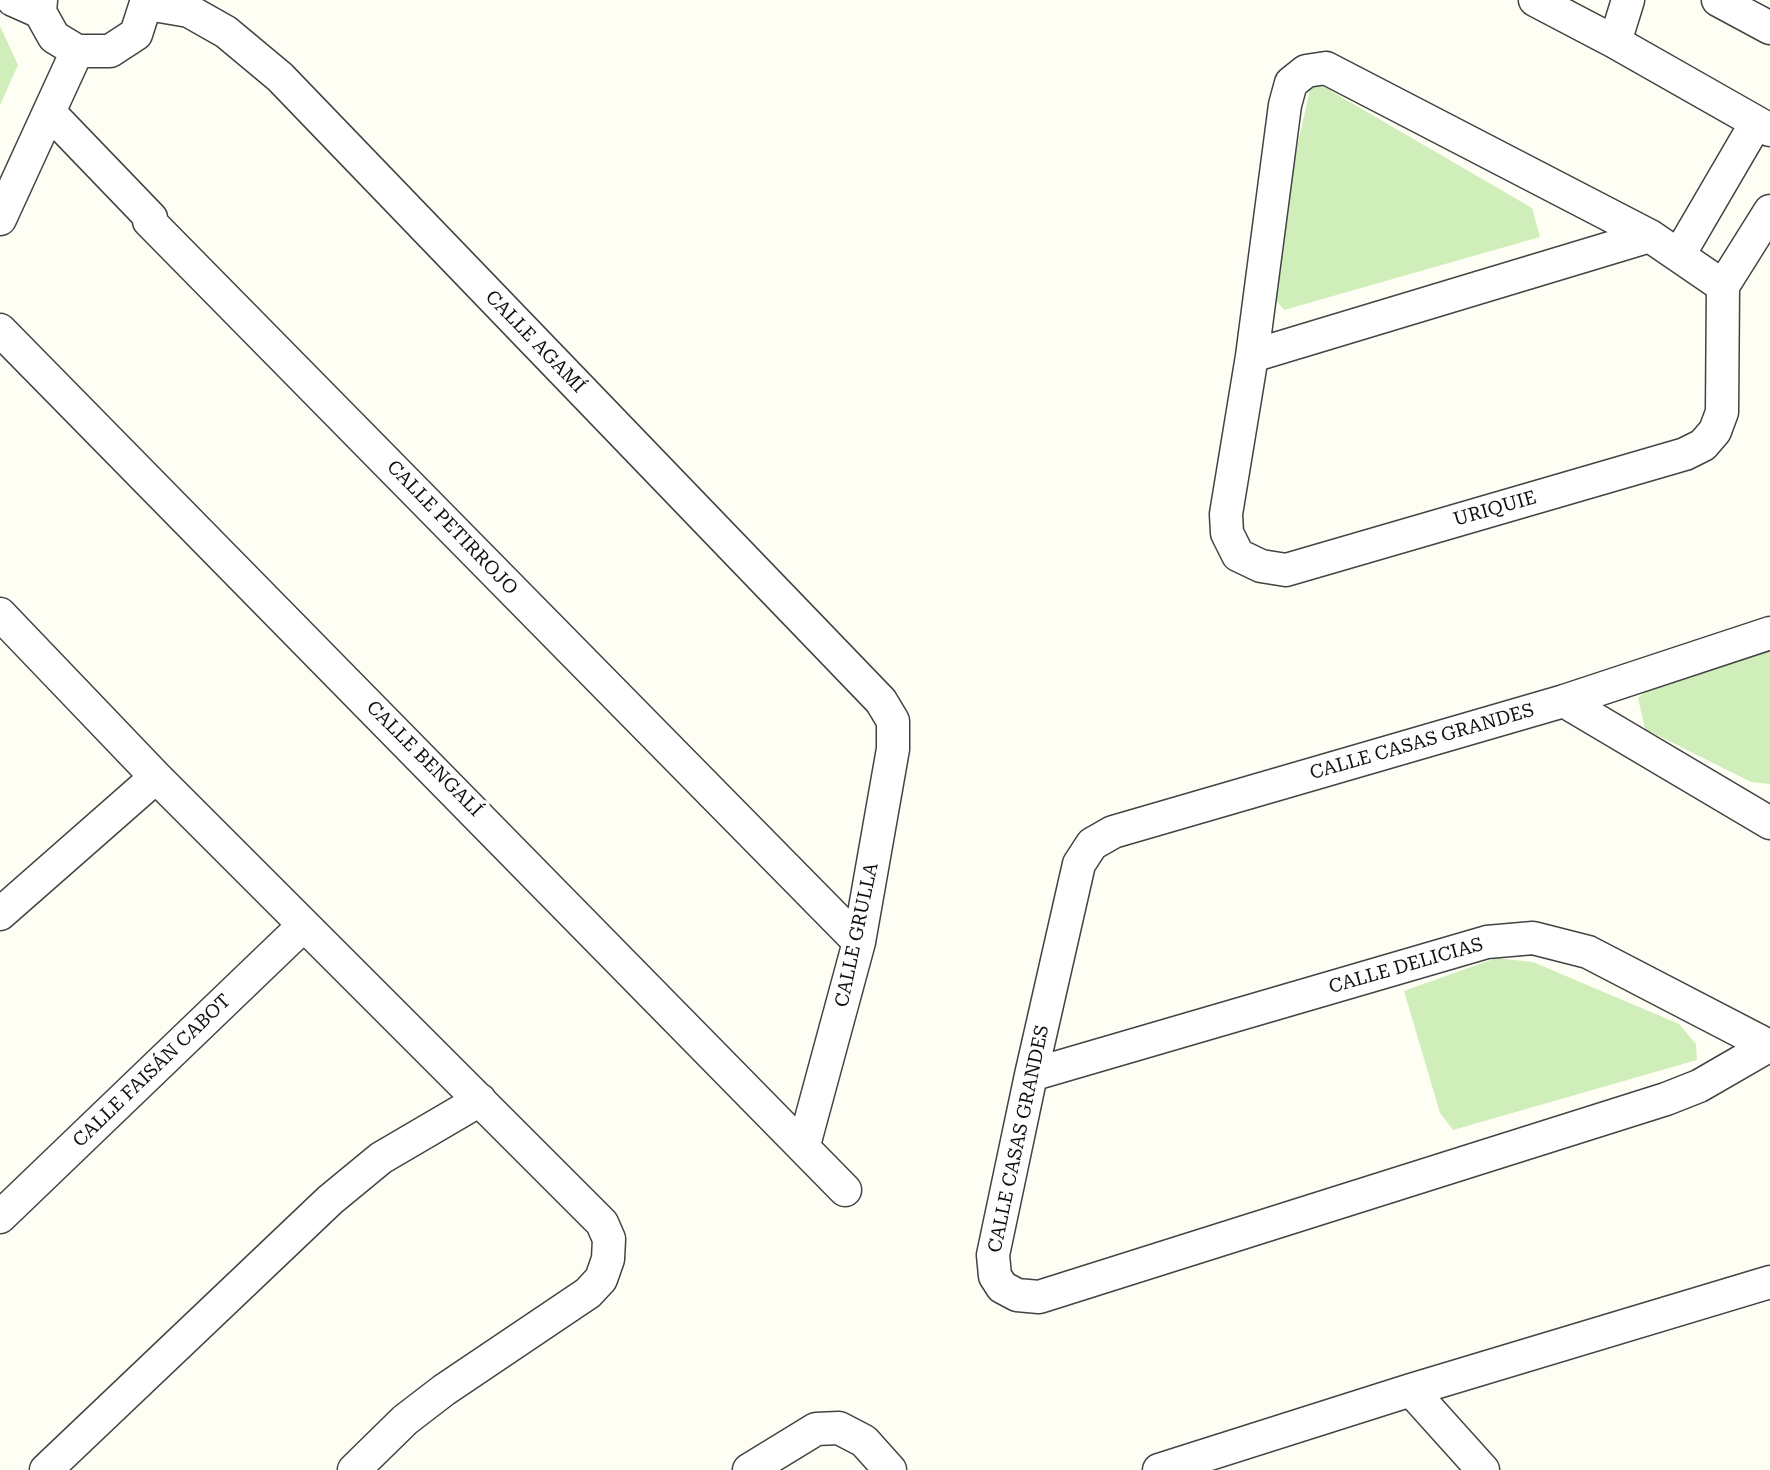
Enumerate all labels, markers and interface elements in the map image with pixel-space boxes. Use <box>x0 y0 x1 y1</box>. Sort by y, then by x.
street label: CALLE AGAMÍ <box>480 286 590 398</box>
street label: CALLE PETIRROJO <box>382 456 522 600</box>
street label: URIQUIE <box>1451 486 1539 532</box>
street label: CALLE BENGALÍ <box>361 696 487 822</box>
street label: CALLE CASAS GRANDES <box>1307 699 1537 785</box>
street label: CALLE GRULLA <box>831 861 883 1009</box>
street label: CALLE DELICIAS <box>1326 933 1486 999</box>
street label: CALLE FAISÁN CABOT <box>68 990 236 1152</box>
street label: CALLE CASAS GRANDES <box>984 1023 1054 1255</box>

